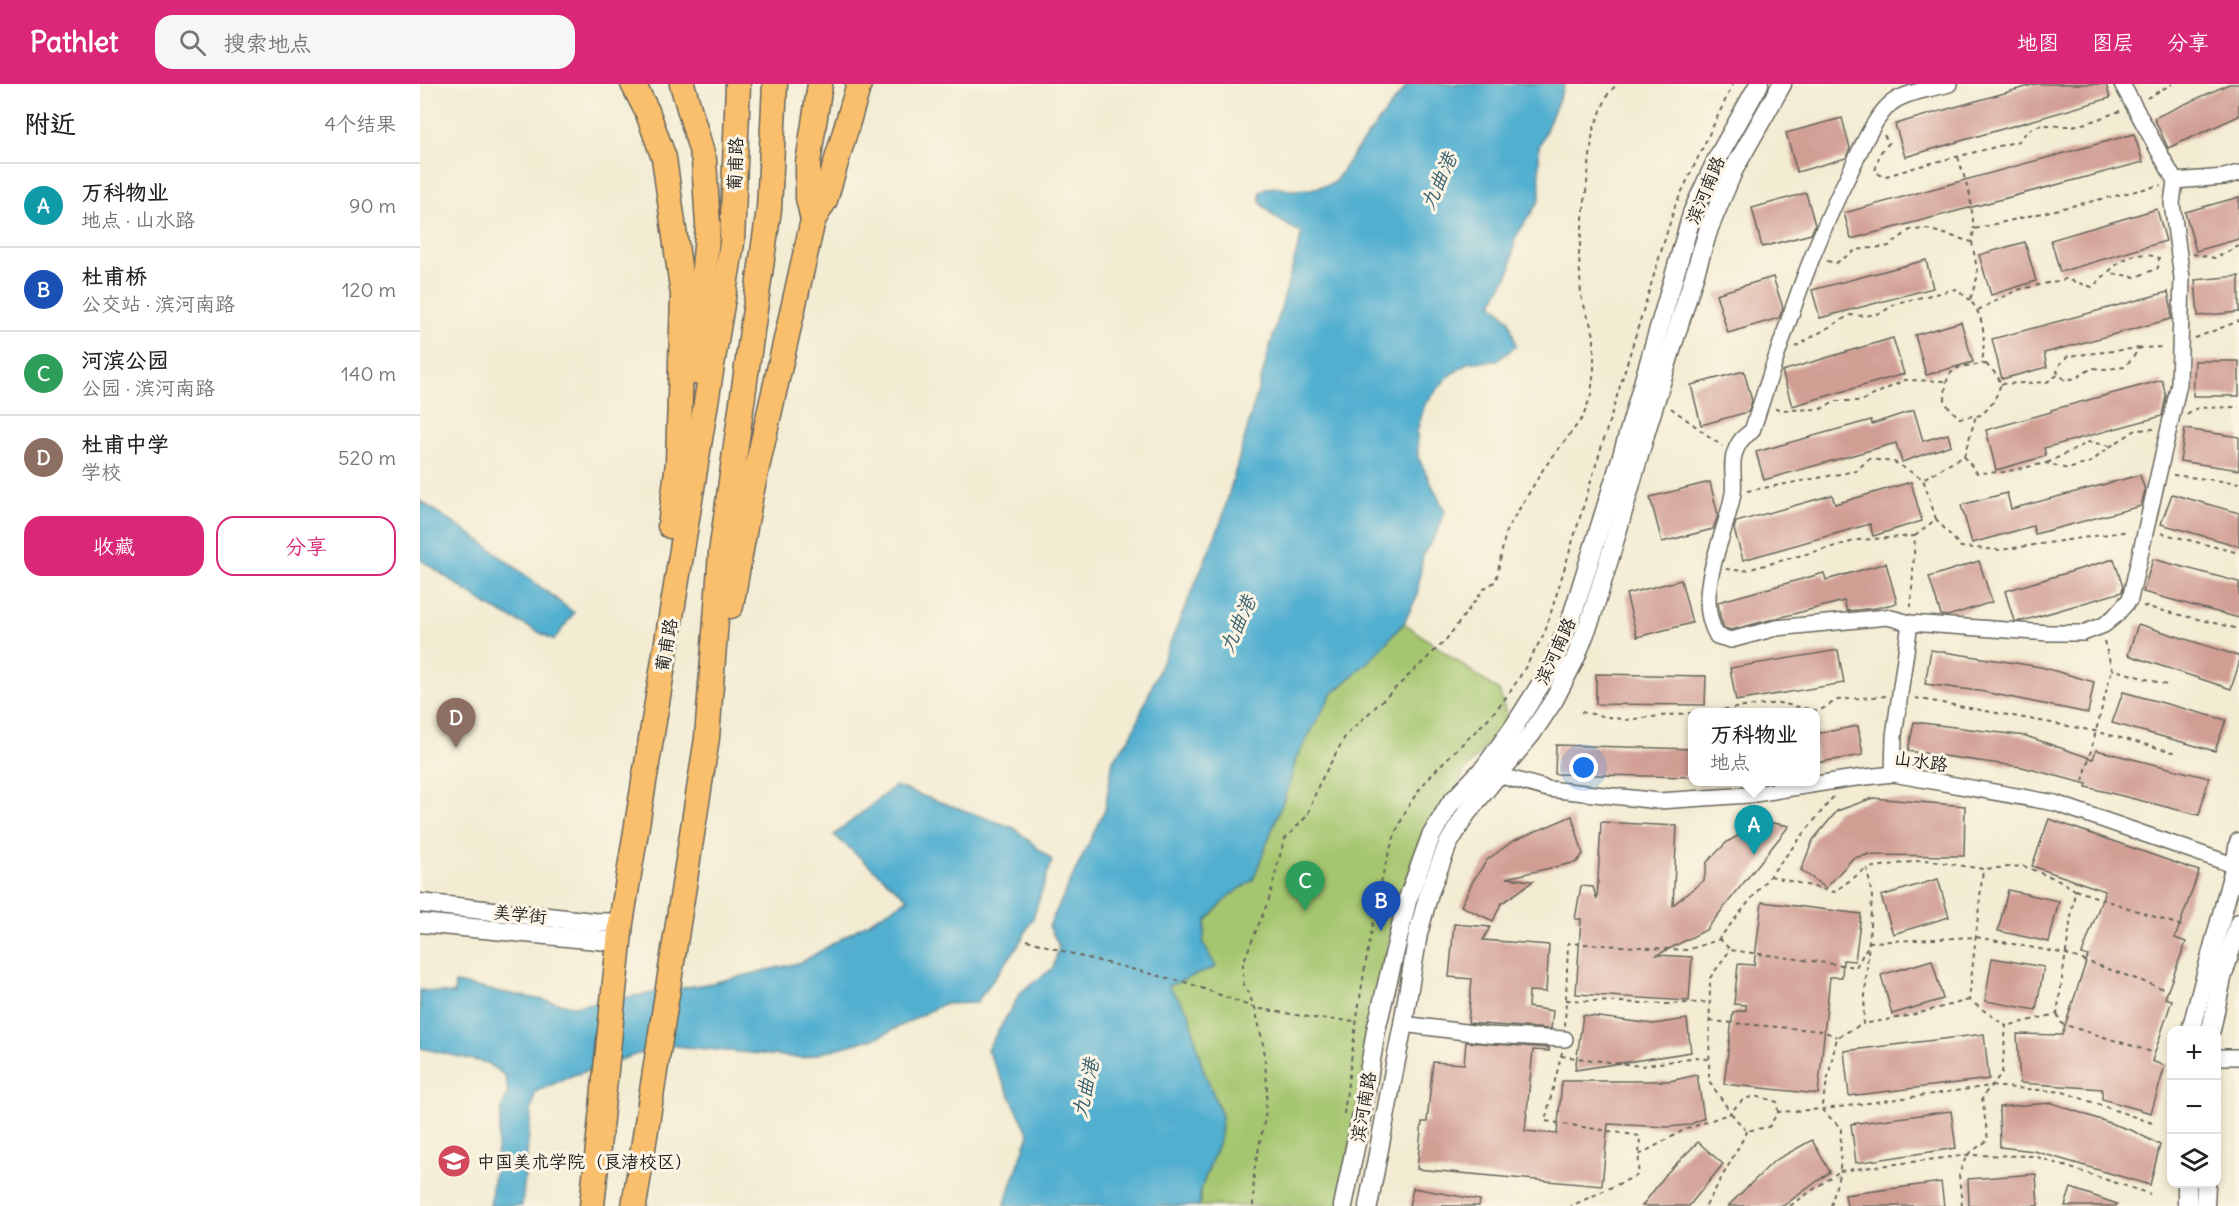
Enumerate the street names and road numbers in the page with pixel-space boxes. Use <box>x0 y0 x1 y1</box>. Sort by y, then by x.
street label: 葡甫路 <box>723 137 747 191</box>
street label: 滨河南路 <box>1680 152 1730 228</box>
street label: 滨河南路 <box>1529 614 1581 688</box>
street label: 葡甫路 <box>650 616 682 674</box>
street label: 山水路 <box>1893 746 1949 776</box>
street label: 美学街 <box>492 900 548 928</box>
street label: 滨河南路 <box>1345 1070 1381 1144</box>

